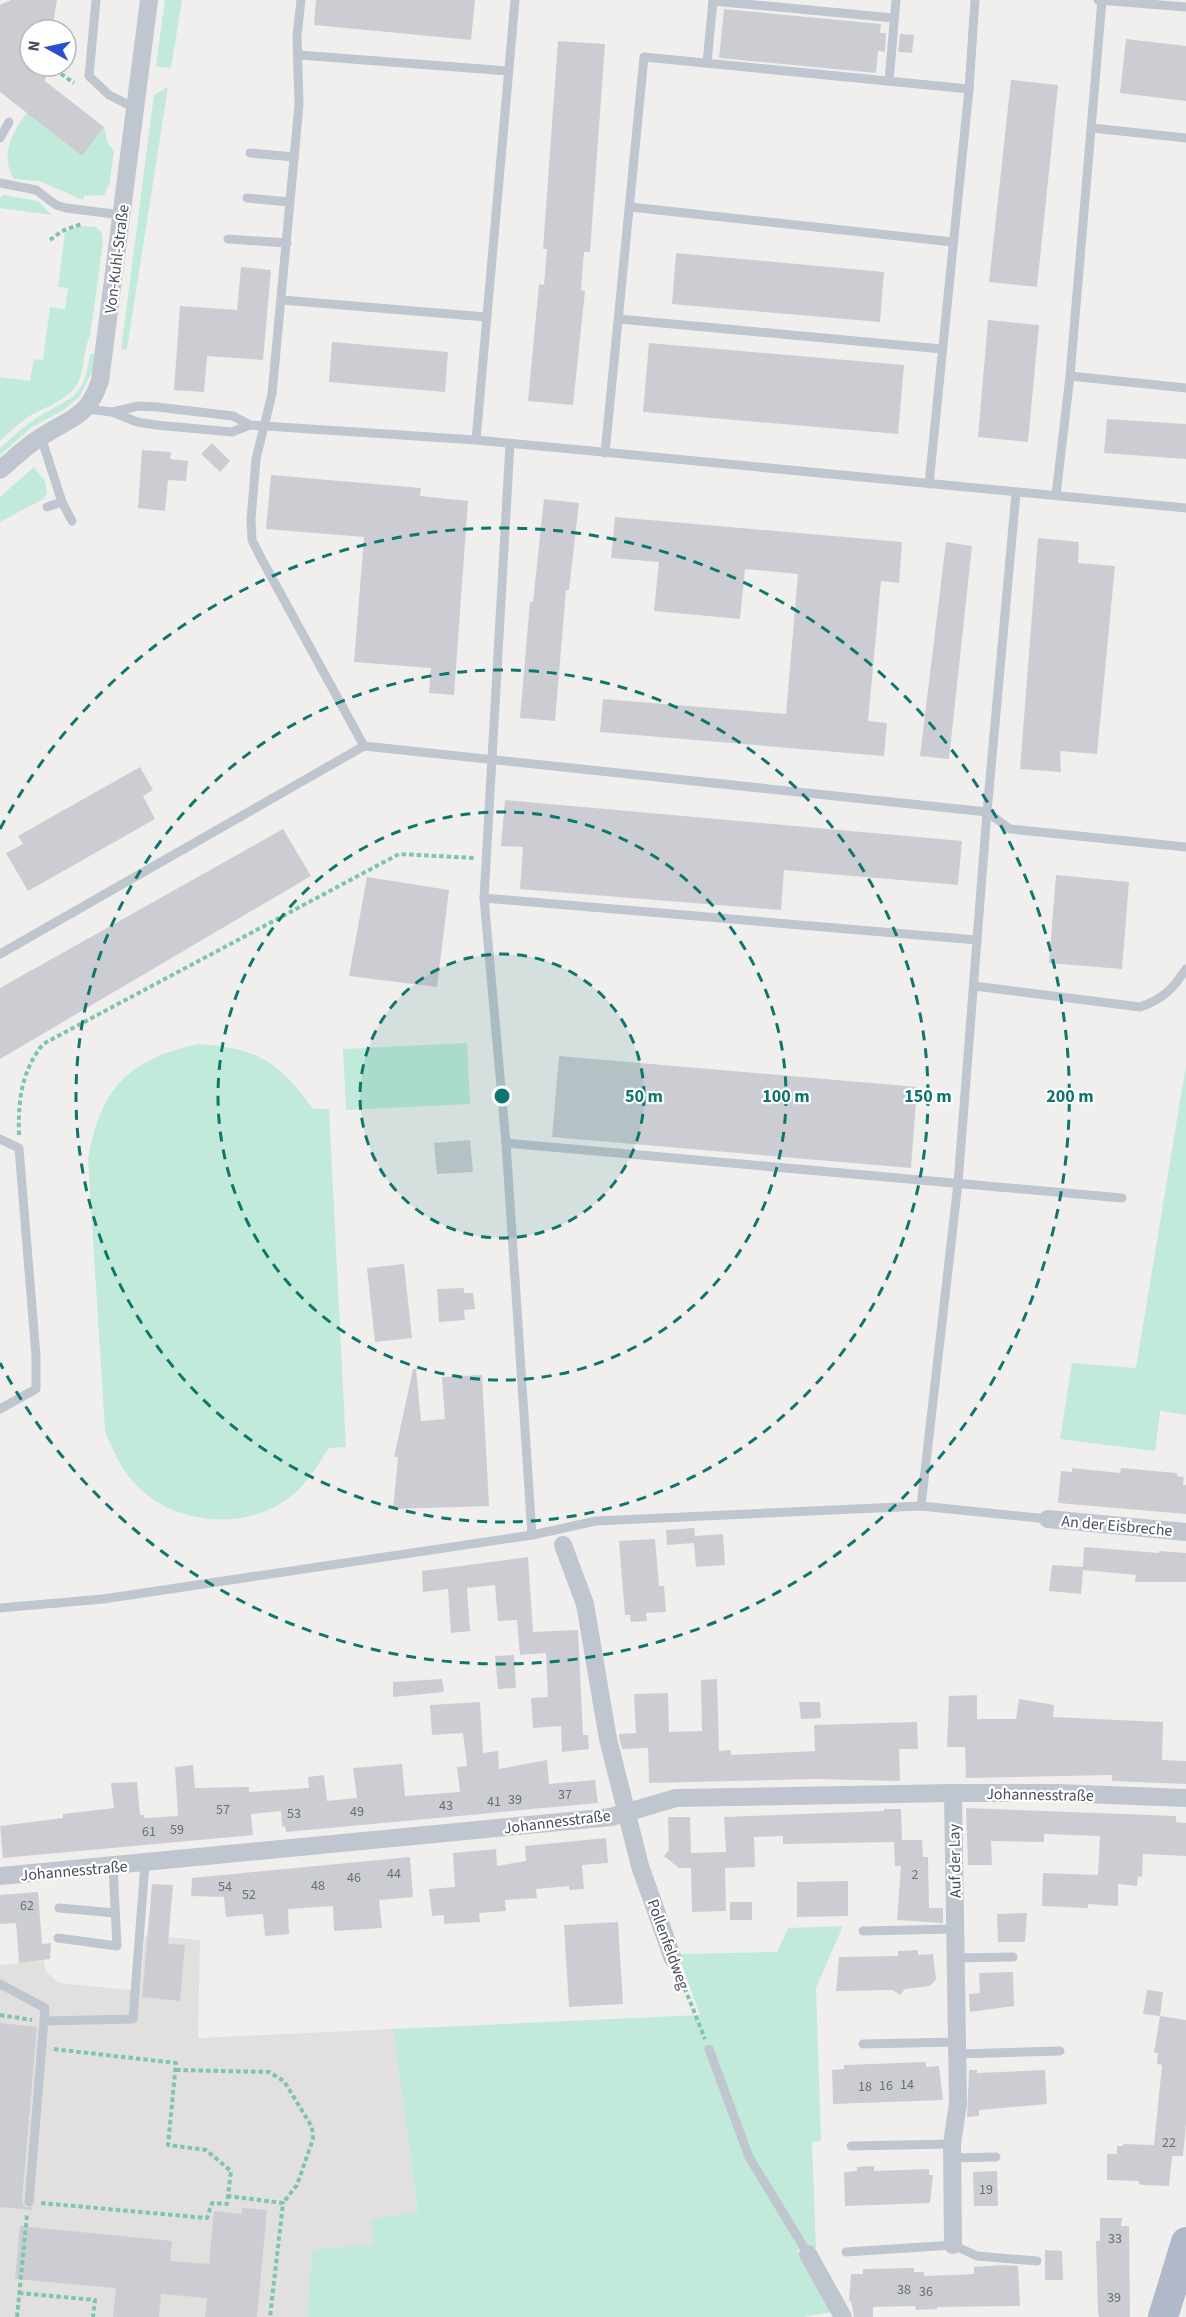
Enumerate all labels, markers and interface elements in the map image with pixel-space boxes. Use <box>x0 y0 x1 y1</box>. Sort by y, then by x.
north arrow <box>18 18 78 78</box>
text: N <box>23 39 46 53</box>
street label: Von-Kuhl-Straße <box>99 203 135 315</box>
text: 50 m <box>625 1084 663 1109</box>
text: 100 m <box>762 1084 810 1109</box>
text: 150 m <box>904 1084 952 1109</box>
text: 200 m <box>1046 1084 1094 1109</box>
centre of rings <box>492 1086 512 1106</box>
street label: An der Eisbreche <box>1060 1510 1173 1542</box>
street label: Johannesstraße <box>986 1783 1094 1807</box>
house number: 37 <box>558 1785 572 1805</box>
house number: 39 <box>508 1790 522 1810</box>
house number: 41 <box>487 1792 501 1812</box>
house number: 43 <box>439 1796 453 1816</box>
house number: 57 <box>216 1800 230 1820</box>
house number: 49 <box>350 1802 364 1822</box>
house number: 53 <box>287 1804 301 1824</box>
street label: Johannesstraße <box>502 1805 612 1839</box>
house number: 59 <box>170 1820 184 1840</box>
house number: 61 <box>142 1822 156 1842</box>
street label: Auf der Lay <box>943 1823 967 1898</box>
street label: Johannesstraße <box>20 1855 129 1887</box>
house number: 44 <box>387 1864 401 1884</box>
house number: 2 <box>912 1865 919 1885</box>
house number: 46 <box>347 1868 361 1888</box>
house number: 48 <box>311 1876 325 1896</box>
house number: 54 <box>218 1877 232 1897</box>
house number: 52 <box>242 1885 256 1905</box>
house number: 62 <box>20 1896 34 1916</box>
street label: Pollenfeldweg <box>641 1896 695 1993</box>
house number: 14 <box>900 2075 914 2095</box>
house number: 16 <box>879 2076 893 2096</box>
house number: 18 <box>858 2077 872 2097</box>
house number: 22 <box>1162 2133 1176 2153</box>
house number: 19 <box>979 2180 993 2200</box>
house number: 33 <box>1108 2229 1122 2249</box>
house number: 38 <box>897 2280 911 2300</box>
house number: 36 <box>919 2282 933 2302</box>
house number: 39 <box>1107 2288 1121 2308</box>

